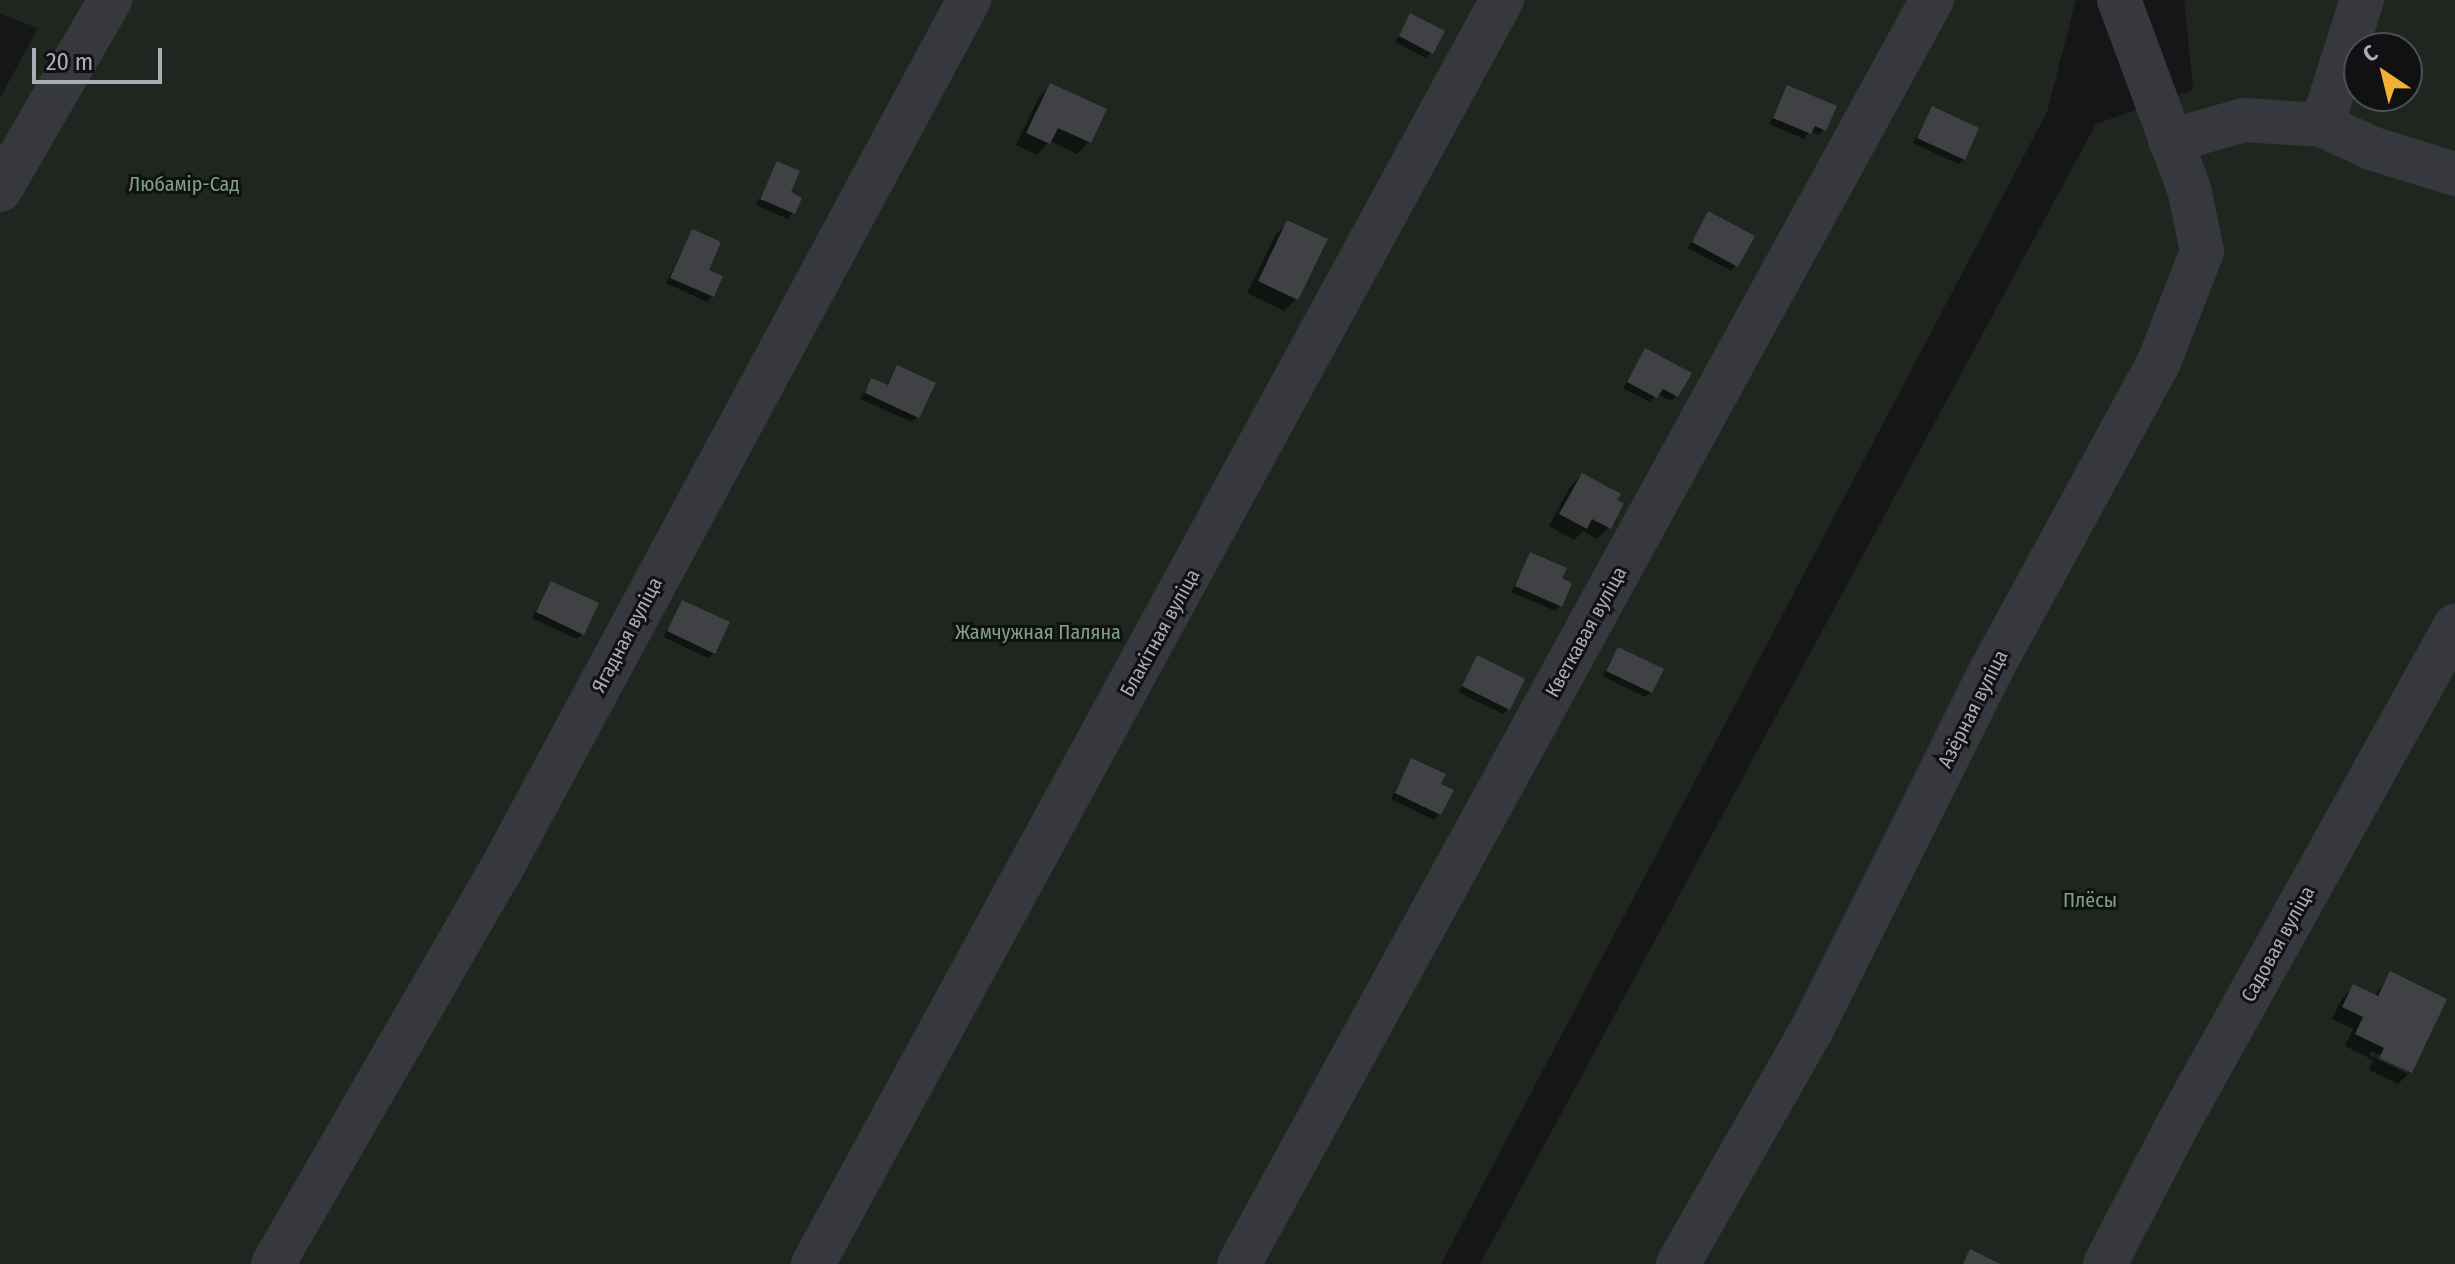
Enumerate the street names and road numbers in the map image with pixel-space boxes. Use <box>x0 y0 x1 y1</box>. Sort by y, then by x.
street label: Кветкавая вуліца <box>1540 563 1632 701</box>
street label: Блакітная вуліца <box>1115 565 1205 701</box>
street label: Ягадная вуліца <box>587 573 667 697</box>
street label: Азёрная вуліца <box>1933 646 2013 772</box>
street label: Садовая вуліца <box>2236 882 2320 1006</box>

